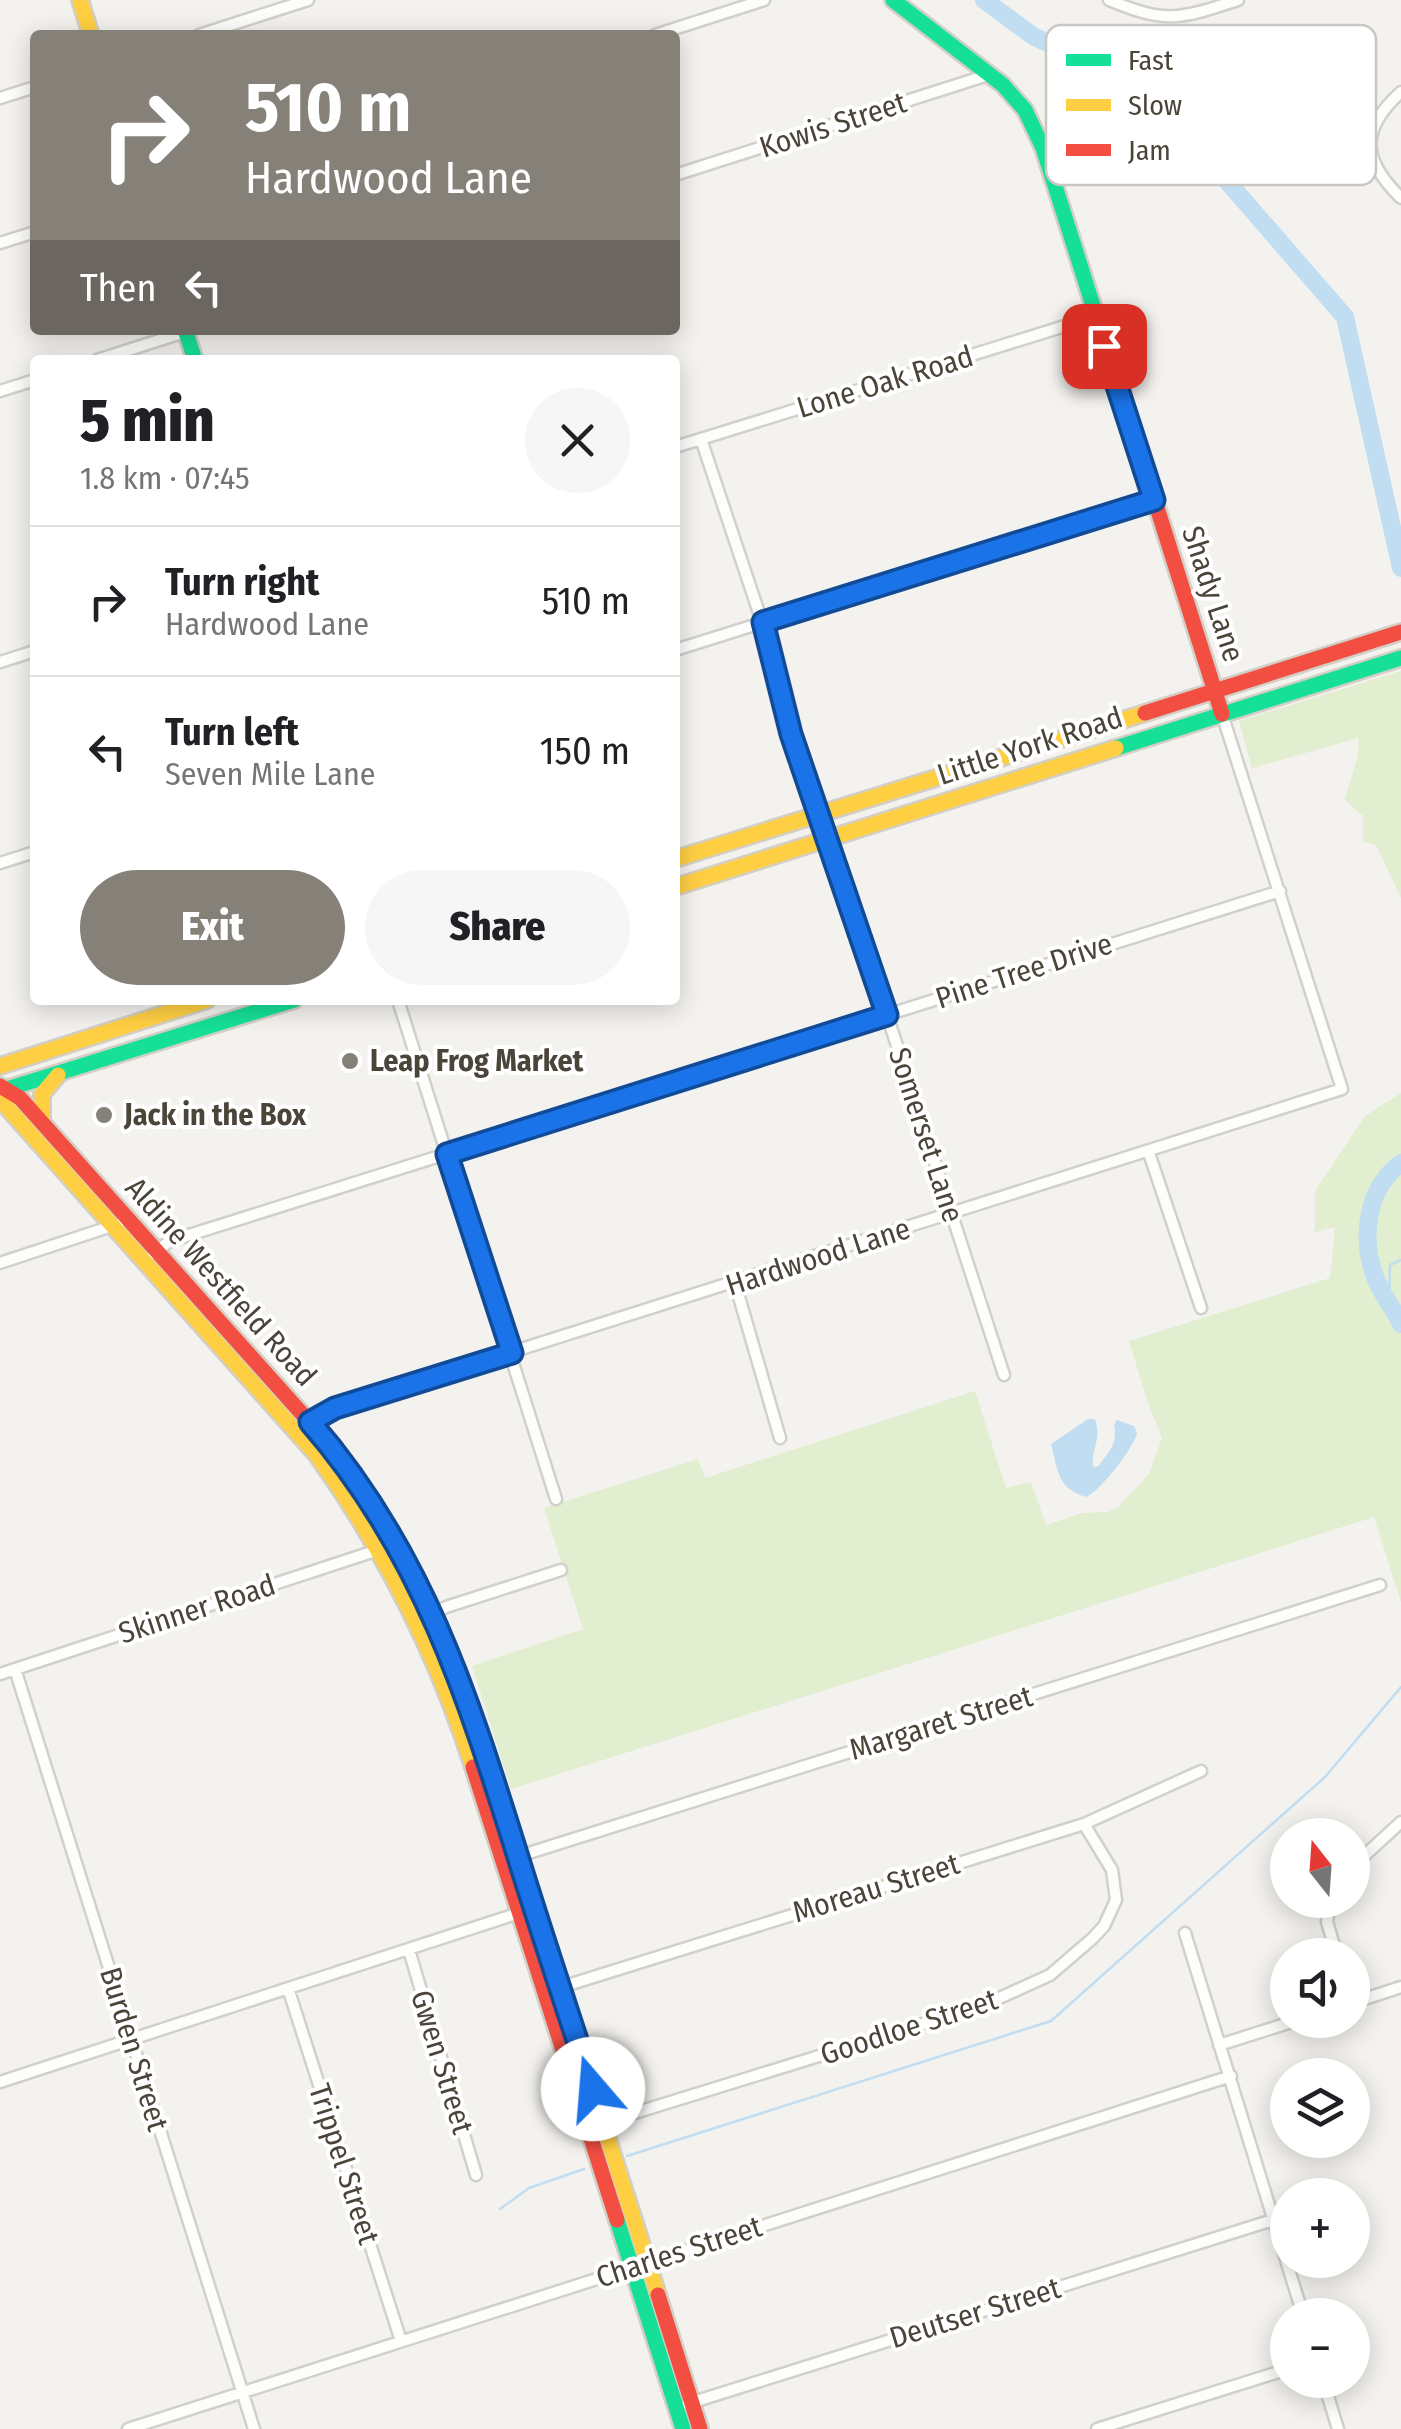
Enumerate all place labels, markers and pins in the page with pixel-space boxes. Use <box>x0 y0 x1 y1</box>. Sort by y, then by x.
pin <box>1062 304 1147 389</box>
place label: Leap Frog Market <box>370 1043 584 1079</box>
marker: Leap Frog Market <box>339 1050 361 1072</box>
place label: Jack in the Box <box>123 1097 307 1133</box>
marker: Jack in the Box <box>93 1104 115 1126</box>

